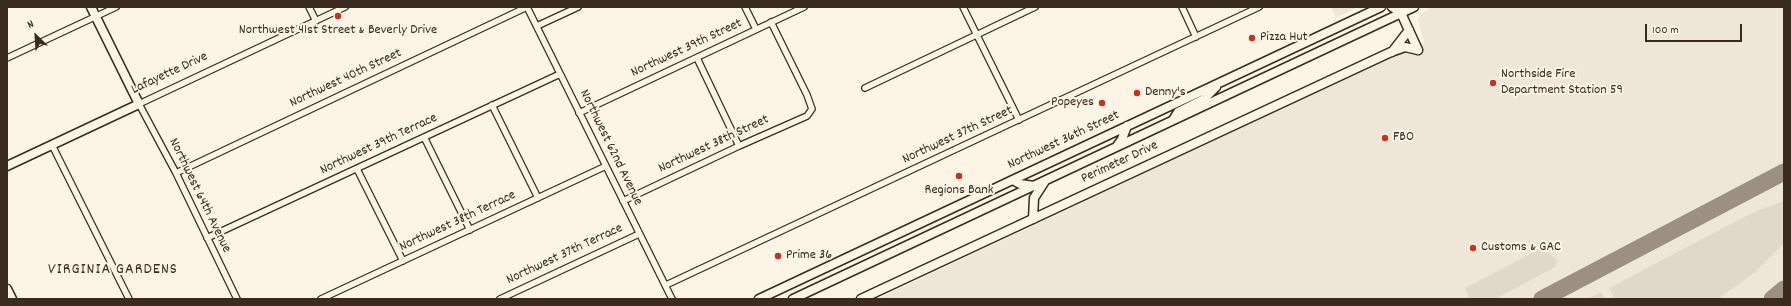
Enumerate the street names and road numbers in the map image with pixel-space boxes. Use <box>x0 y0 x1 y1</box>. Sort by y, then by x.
street label: Northwest 39th Street <box>629 16 745 82</box>
street label: Northwest 40th Street <box>287 46 405 112</box>
street label: Lafayette Drive <box>129 49 211 99</box>
street label: Northwest 62nd Avenue <box>575 87 645 209</box>
street label: Northwest 37th Street <box>900 103 1016 169</box>
street label: Northwest 36th Street <box>1006 108 1122 174</box>
street label: Northwest 39th Terrace <box>318 110 440 180</box>
street label: Northwest 38th Street <box>656 112 772 178</box>
street label: Northwest 64th Avenue <box>164 136 234 256</box>
street label: Perimeter Drive <box>1079 138 1161 188</box>
street label: Northwest 38th Terrace <box>397 188 519 256</box>
street label: Northwest 37th Terrace <box>504 221 626 289</box>

